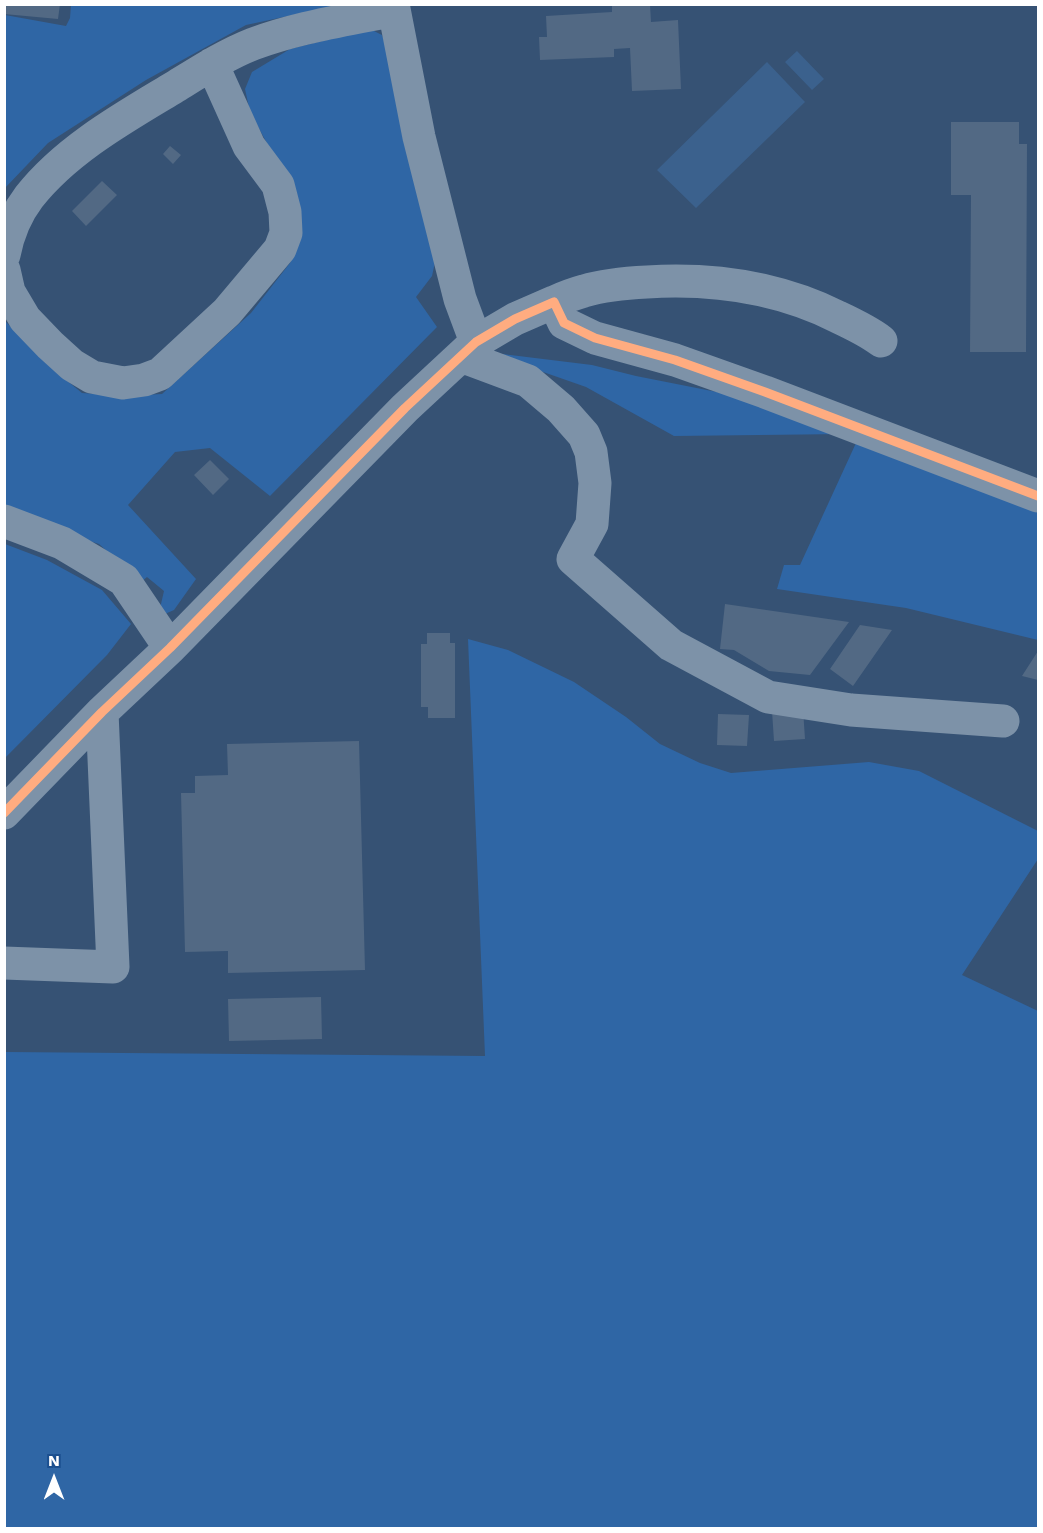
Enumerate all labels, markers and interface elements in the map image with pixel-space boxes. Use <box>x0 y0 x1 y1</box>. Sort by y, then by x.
north arrow <box>24 1449 84 1509</box>
text: N <box>48 1451 60 1470</box>

